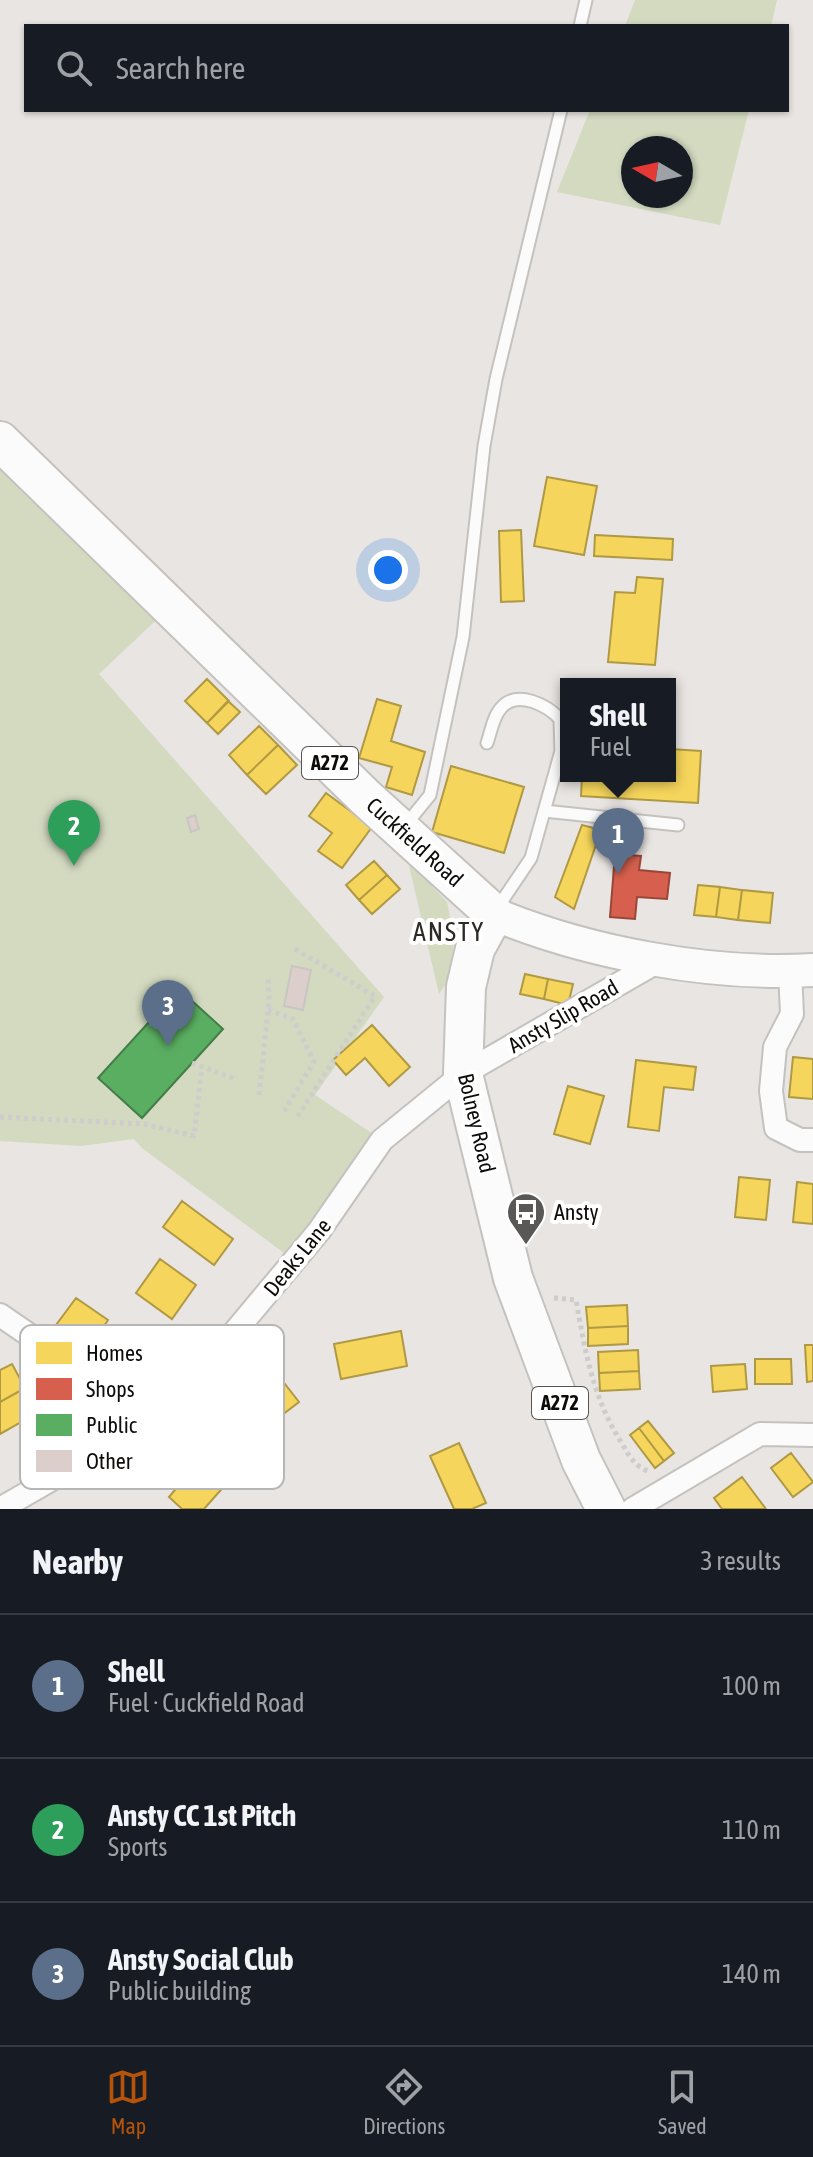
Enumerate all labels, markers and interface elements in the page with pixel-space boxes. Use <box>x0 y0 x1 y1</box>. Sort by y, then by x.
search box <box>24 24 789 112</box>
icon: search <box>52 46 96 90</box>
text: Search here <box>116 51 245 85</box>
north arrow <box>621 136 693 208</box>
your location <box>368 550 408 590</box>
popup <box>560 678 676 782</box>
text: Shell <box>590 698 646 732</box>
text: Fuel <box>590 732 631 762</box>
road number: A272 <box>302 747 358 779</box>
street label: Cuckfield Road <box>362 792 468 892</box>
pin: 2 <box>48 800 100 866</box>
pin: 1 <box>592 808 644 874</box>
district label: ANSTY <box>413 917 485 947</box>
street label: Ansty Slip Road <box>503 974 623 1058</box>
pin: 3 <box>142 980 194 1046</box>
street label: Bolney Road <box>453 1071 501 1175</box>
bus stop icon: Ansty <box>505 1191 547 1246</box>
place label: Ansty <box>554 1199 599 1225</box>
street label: Deaks Lane <box>258 1213 336 1301</box>
legend <box>20 1325 284 1489</box>
text: Homes <box>86 1340 143 1366</box>
text: Shops <box>86 1376 135 1402</box>
road number: A272 <box>532 1387 588 1419</box>
text: Public <box>86 1412 138 1438</box>
text: Other <box>86 1448 133 1474</box>
text: Nearby <box>32 1542 123 1581</box>
text: 3 results <box>700 1546 781 1576</box>
text: Shell <box>108 1654 165 1688</box>
text: 1 <box>52 1671 64 1701</box>
text: 100 m <box>722 1671 781 1701</box>
text: Fuel · Cuckfield Road <box>108 1688 305 1718</box>
text: Ansty CC 1st Pitch <box>108 1798 296 1832</box>
text: 2 <box>52 1815 64 1845</box>
text: 110 m <box>722 1815 781 1845</box>
text: Sports <box>108 1832 168 1862</box>
text: Ansty Social Club <box>108 1942 294 1976</box>
text: 3 <box>52 1959 64 1989</box>
text: 140 m <box>722 1959 781 1989</box>
text: Public building <box>108 1976 251 2006</box>
tab: Map <box>106 2065 150 2139</box>
tab: Directions <box>363 2065 445 2139</box>
tab: Saved <box>658 2065 707 2139</box>

